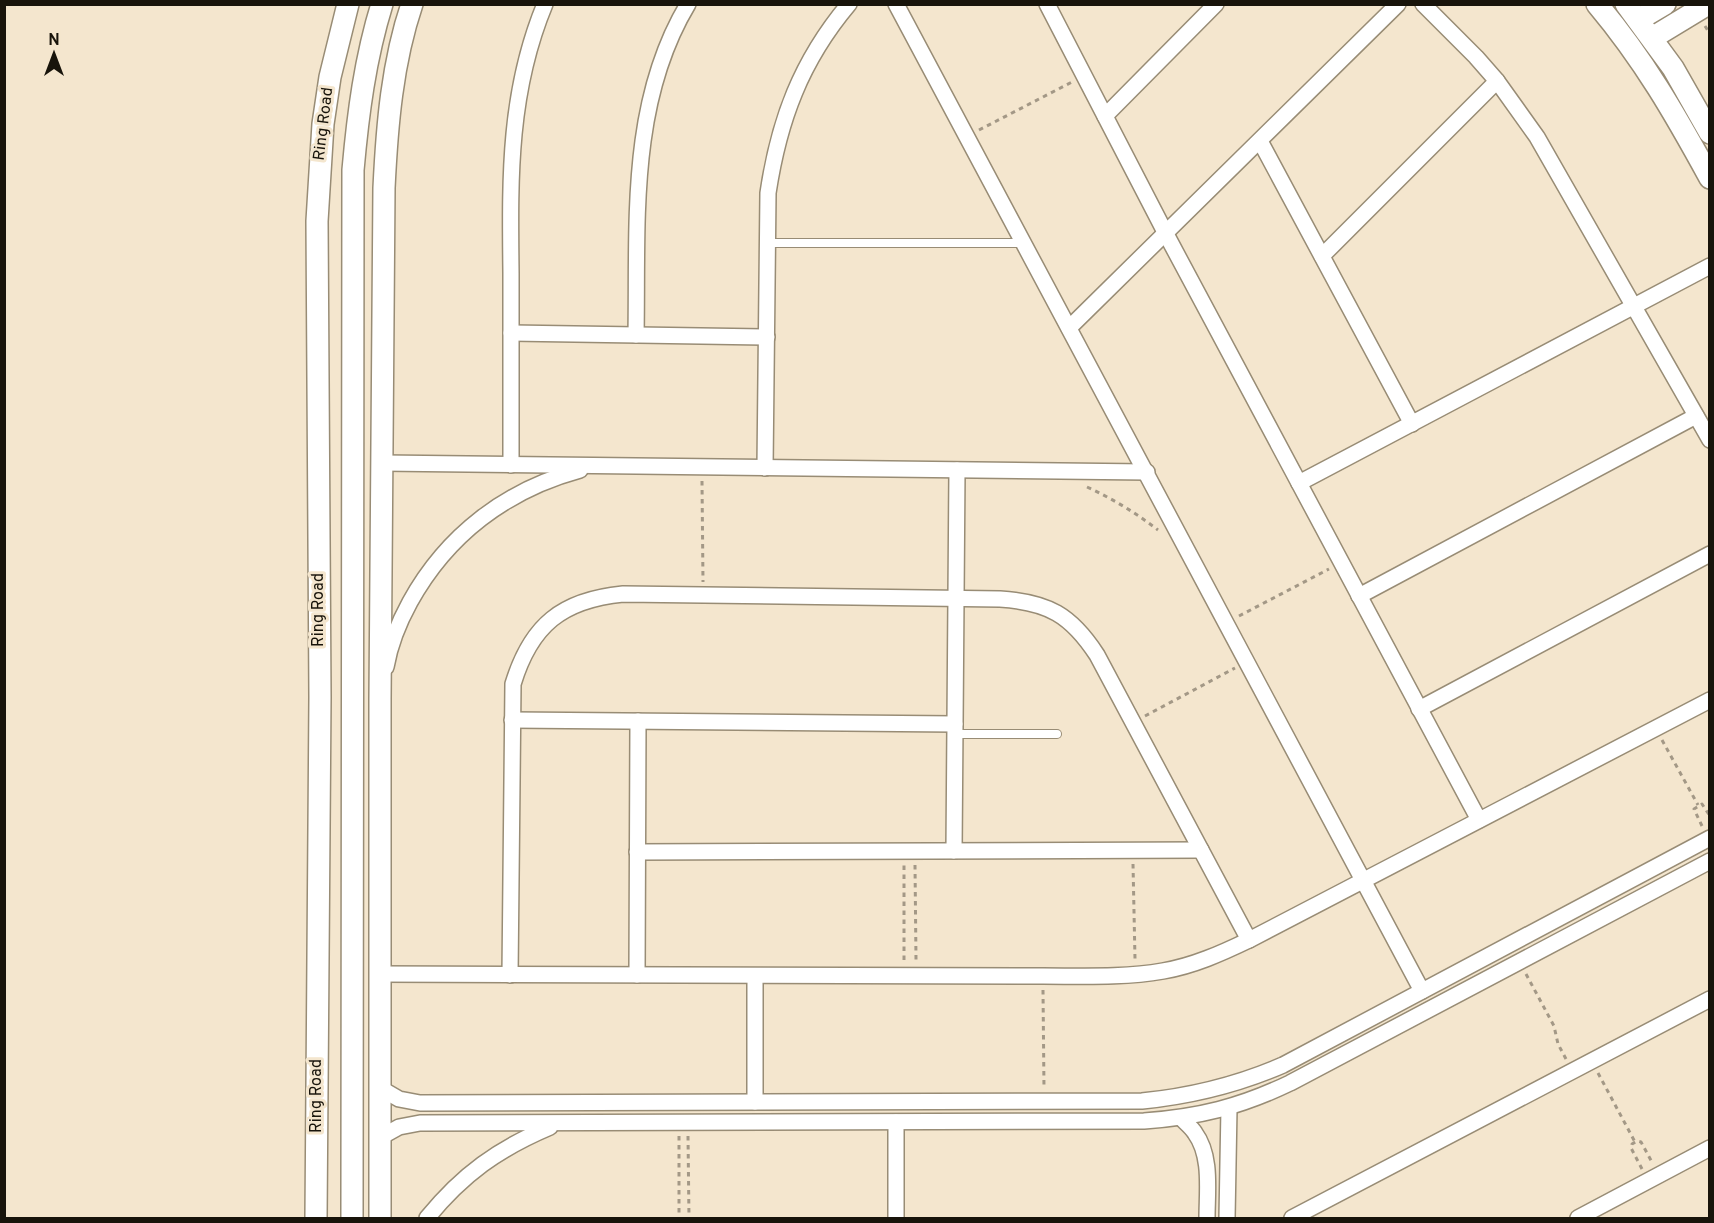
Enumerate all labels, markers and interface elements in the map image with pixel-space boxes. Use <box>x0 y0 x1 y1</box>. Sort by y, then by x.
north arrow <box>24 24 84 84</box>
text: N <box>48 31 60 51</box>
street label: Ring Road <box>310 86 338 162</box>
street label: Ring Road <box>309 573 329 647</box>
street label: Ring Road <box>307 1059 327 1133</box>

